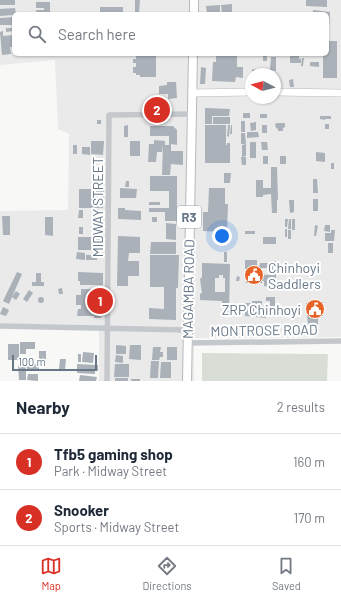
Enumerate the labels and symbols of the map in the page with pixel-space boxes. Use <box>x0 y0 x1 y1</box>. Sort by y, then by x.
north arrow <box>245 68 281 104</box>
pin: 2 <box>144 95 170 125</box>
street label: MIDWAY STREET <box>89 157 106 257</box>
road number: R3 <box>177 206 201 228</box>
your location <box>212 226 232 246</box>
street label: MAGAMBA ROAD <box>179 239 197 339</box>
place label: Chinhoyi Saddlers <box>268 259 321 292</box>
public building icon: Chinhoyi Saddlers <box>243 264 265 286</box>
pin: 1 <box>87 286 113 316</box>
public building icon: ZRP Chinhoyi <box>304 298 326 320</box>
place label: ZRP Chinhoyi <box>222 301 301 318</box>
street label: MONTROSE ROAD <box>210 321 318 339</box>
scale bar <box>12 353 97 372</box>

